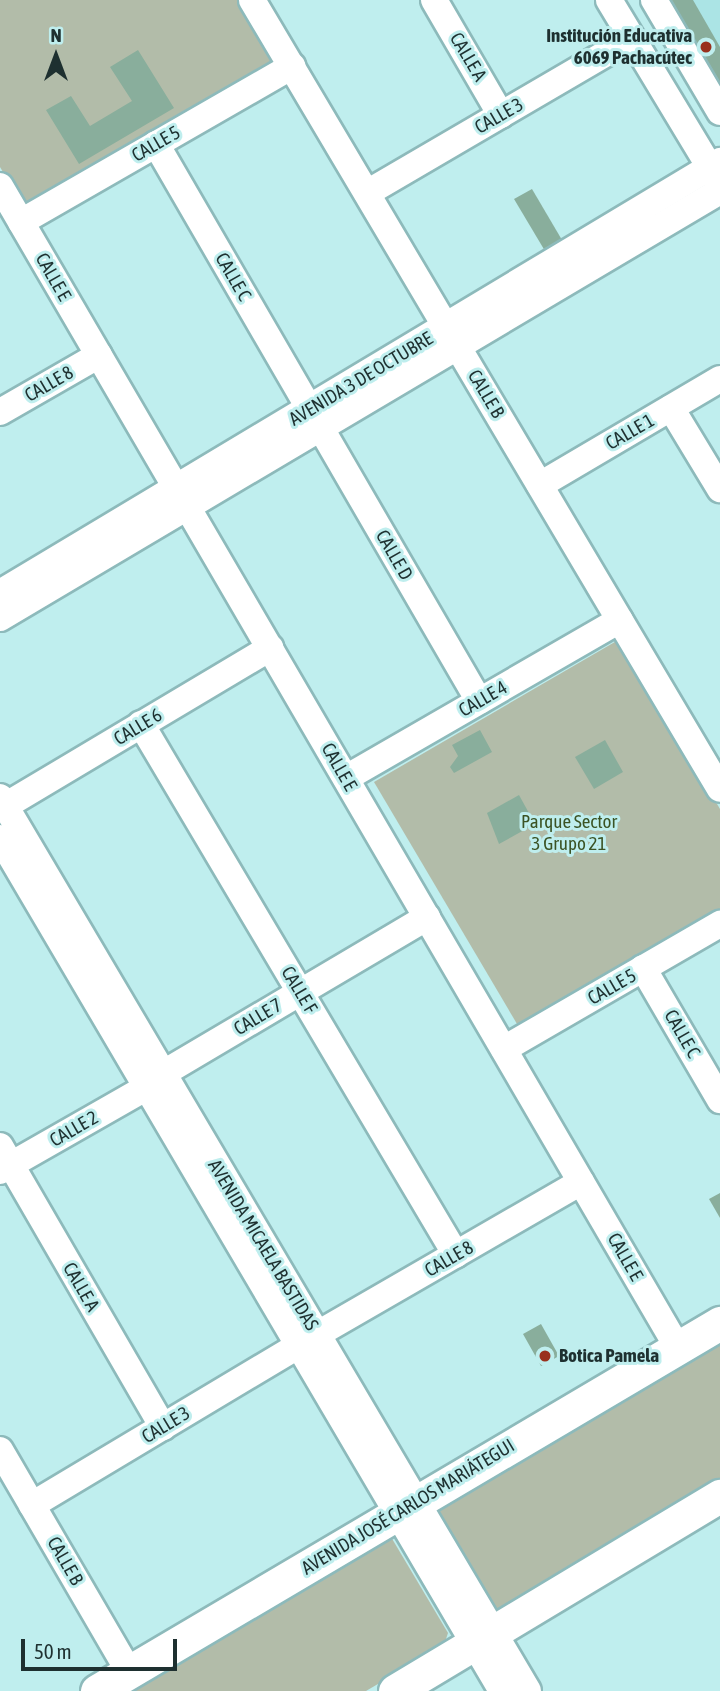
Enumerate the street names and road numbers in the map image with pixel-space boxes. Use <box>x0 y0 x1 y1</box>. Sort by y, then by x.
street label: CALLE A <box>445 29 491 85</box>
street label: CALLE 3 <box>471 93 527 139</box>
street label: CALLE 5 <box>128 121 184 167</box>
street label: CALLE E <box>30 249 76 305</box>
street label: CALLE C <box>210 249 256 305</box>
street label: AVENIDA 3 DE OCTUBRE <box>285 327 437 431</box>
street label: CALLE 8 <box>21 361 77 407</box>
street label: CALLE B <box>463 366 509 422</box>
street label: CALLE 1 <box>602 409 658 455</box>
street label: CALLE D <box>371 526 417 584</box>
street label: CALLE 4 <box>455 676 511 722</box>
street label: CALLE 6 <box>110 704 166 750</box>
street label: CALLE E <box>316 739 362 795</box>
street label: CALLE F <box>276 962 322 1018</box>
street label: CALLE 5 <box>584 964 640 1010</box>
street label: CALLE 7 <box>230 994 286 1040</box>
street label: CALLE C <box>659 1006 705 1062</box>
street label: CALLE 2 <box>46 1106 102 1152</box>
street label: AVENIDA MICAELA BASTIDAS <box>203 1155 323 1335</box>
street label: CALLE E <box>602 1229 648 1285</box>
street label: CALLE 8 <box>421 1236 477 1282</box>
street label: CALLE A <box>58 1259 104 1315</box>
street label: CALLE 3 <box>138 1402 194 1448</box>
street label: AVENIDA JOSÉ CARLOS MARIÁTEGUI <box>297 1434 519 1580</box>
street label: CALLE B <box>42 1533 88 1589</box>

